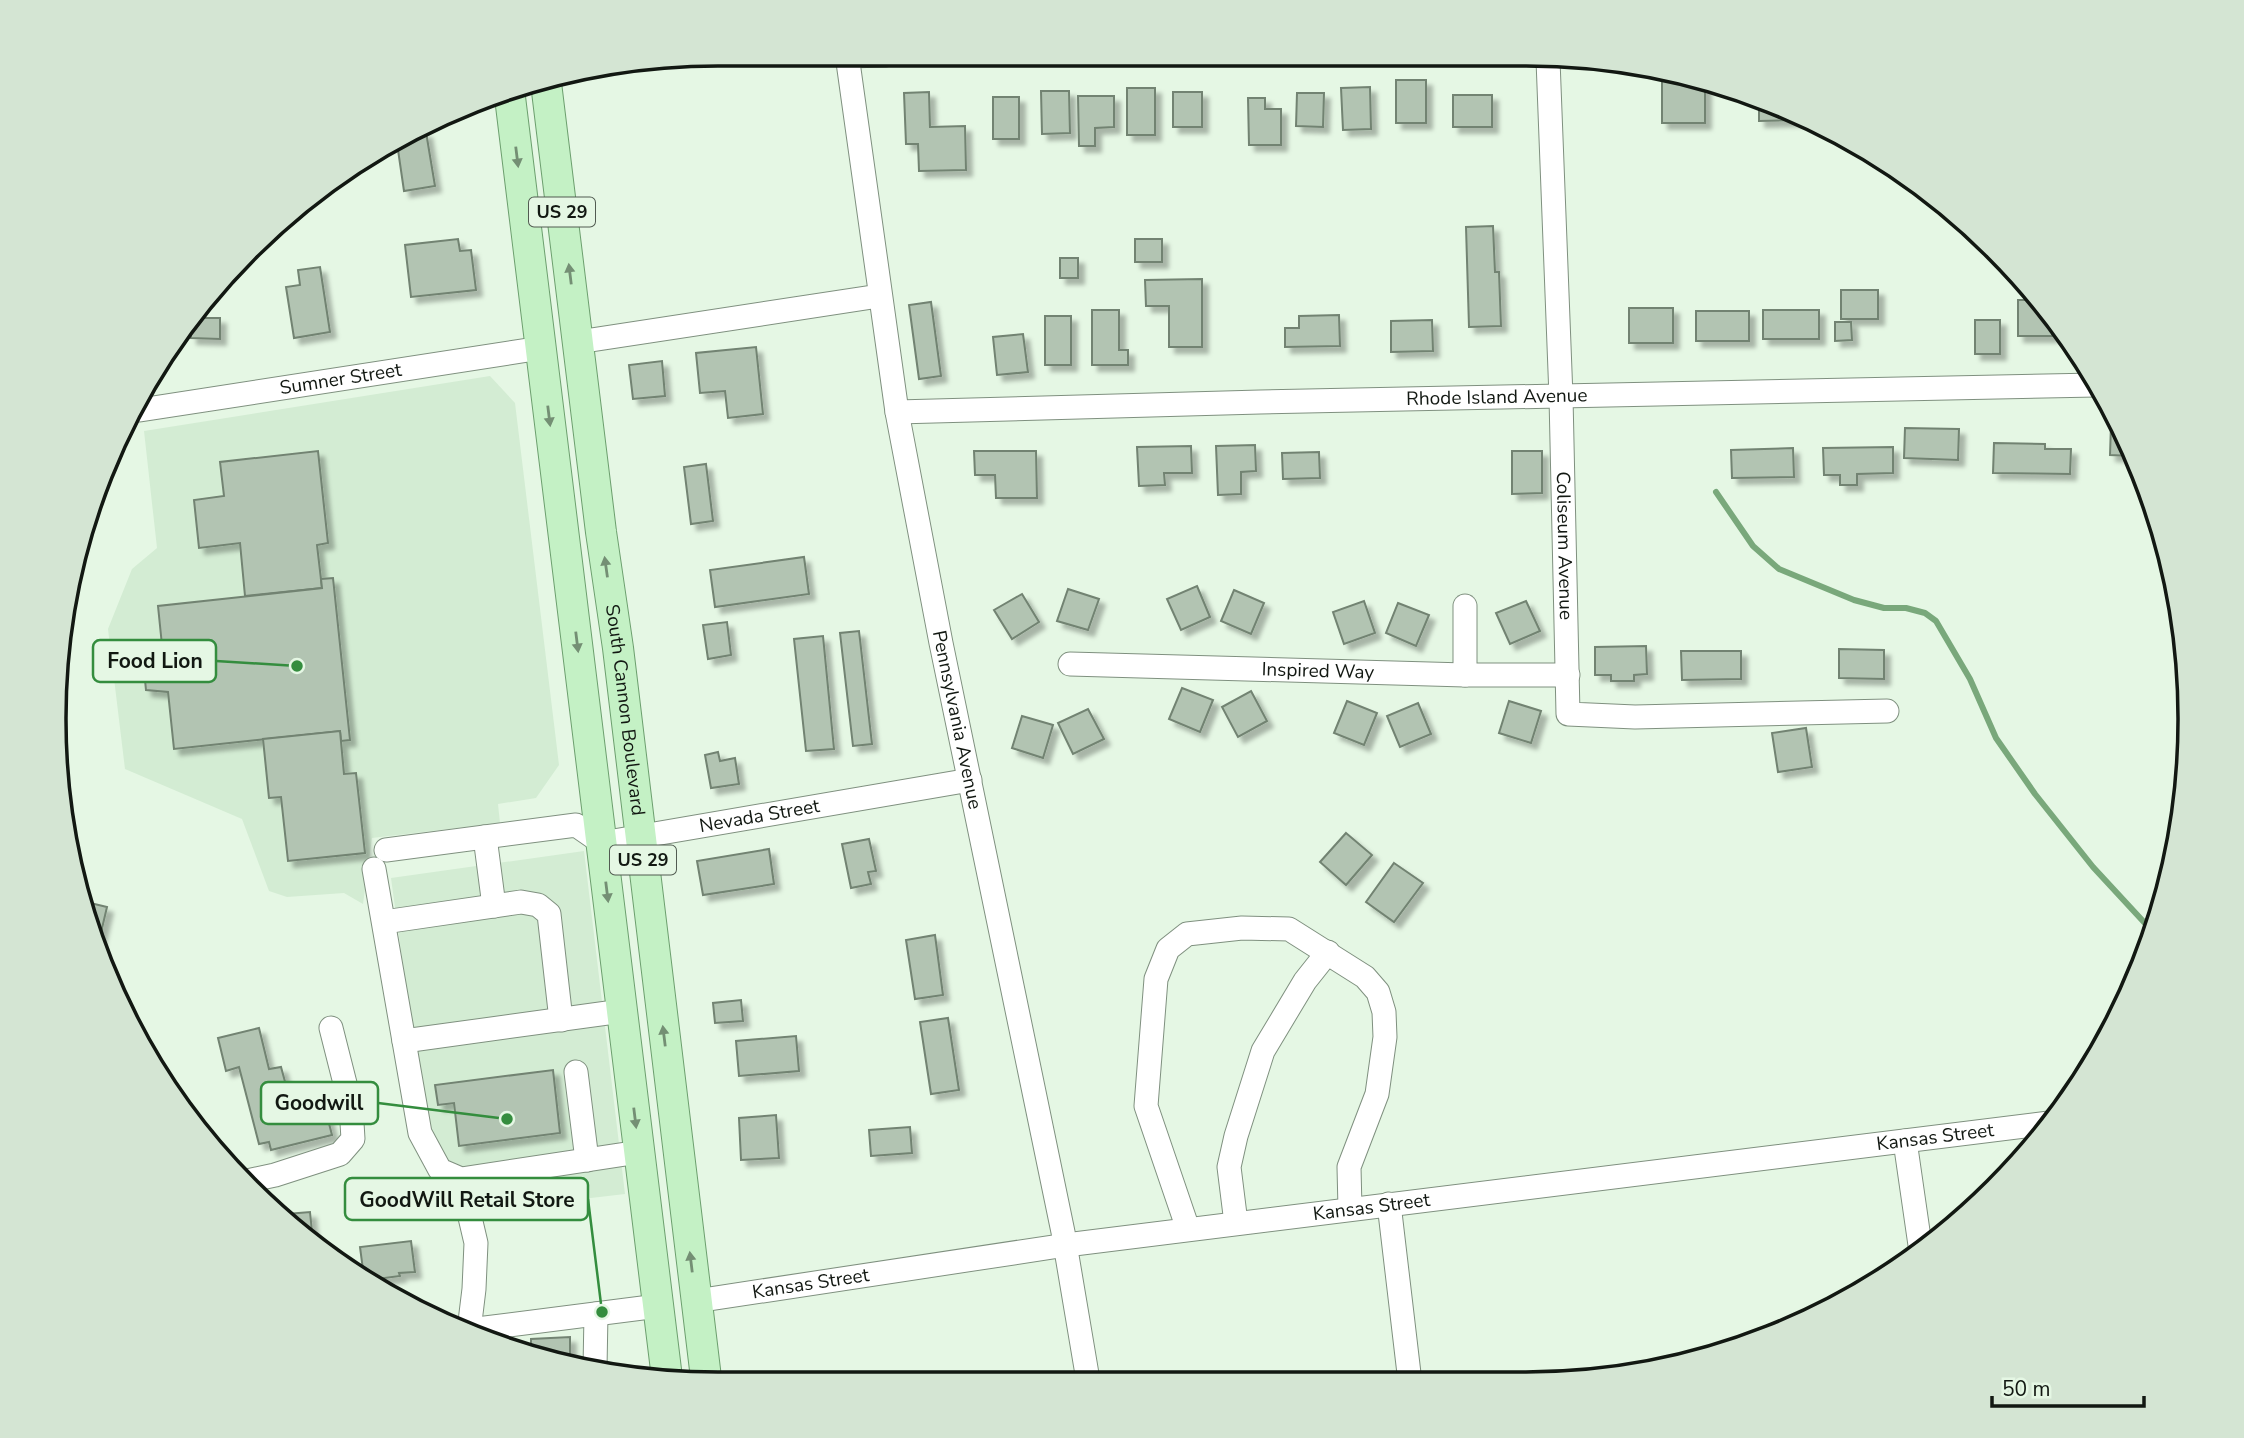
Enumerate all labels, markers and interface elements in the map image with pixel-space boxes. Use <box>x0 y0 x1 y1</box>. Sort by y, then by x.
one-way arrow <box>512 146 523 168</box>
road number: US 29 <box>529 197 595 226</box>
one-way arrow <box>564 263 575 285</box>
street label: Sumner Street <box>278 357 404 401</box>
street label: Rhode Island Avenue <box>1406 382 1588 412</box>
one-way arrow <box>544 405 555 427</box>
street label: Coliseum Avenue <box>1550 471 1579 620</box>
one-way arrow <box>600 556 611 578</box>
street label: South Cannon Boulevard <box>599 603 651 817</box>
street label: Pennsylvania Avenue <box>926 628 988 812</box>
one-way arrow <box>571 631 582 653</box>
callout: Food Lion <box>93 640 216 682</box>
text: Food Lion <box>107 647 203 675</box>
street label: Inspired Way <box>1261 656 1375 685</box>
street label: Nevada Street <box>697 793 822 839</box>
road number: US 29 <box>610 846 676 874</box>
one-way arrow <box>602 881 613 903</box>
one-way arrow <box>659 1025 670 1047</box>
callout: Goodwill <box>261 1082 378 1124</box>
text: Goodwill <box>275 1089 364 1117</box>
one-way arrow <box>629 1107 640 1129</box>
street label: Kansas Street <box>1875 1117 1996 1157</box>
callout: GoodWill Retail Store <box>345 1178 588 1220</box>
text: GoodWill Retail Store <box>359 1186 575 1214</box>
street label: Kansas Street <box>1311 1187 1432 1227</box>
one-way arrow <box>686 1251 697 1273</box>
street label: Kansas Street <box>750 1262 871 1305</box>
scale bar <box>1992 1364 2144 1408</box>
text: 50 m <box>2002 1375 2051 1403</box>

